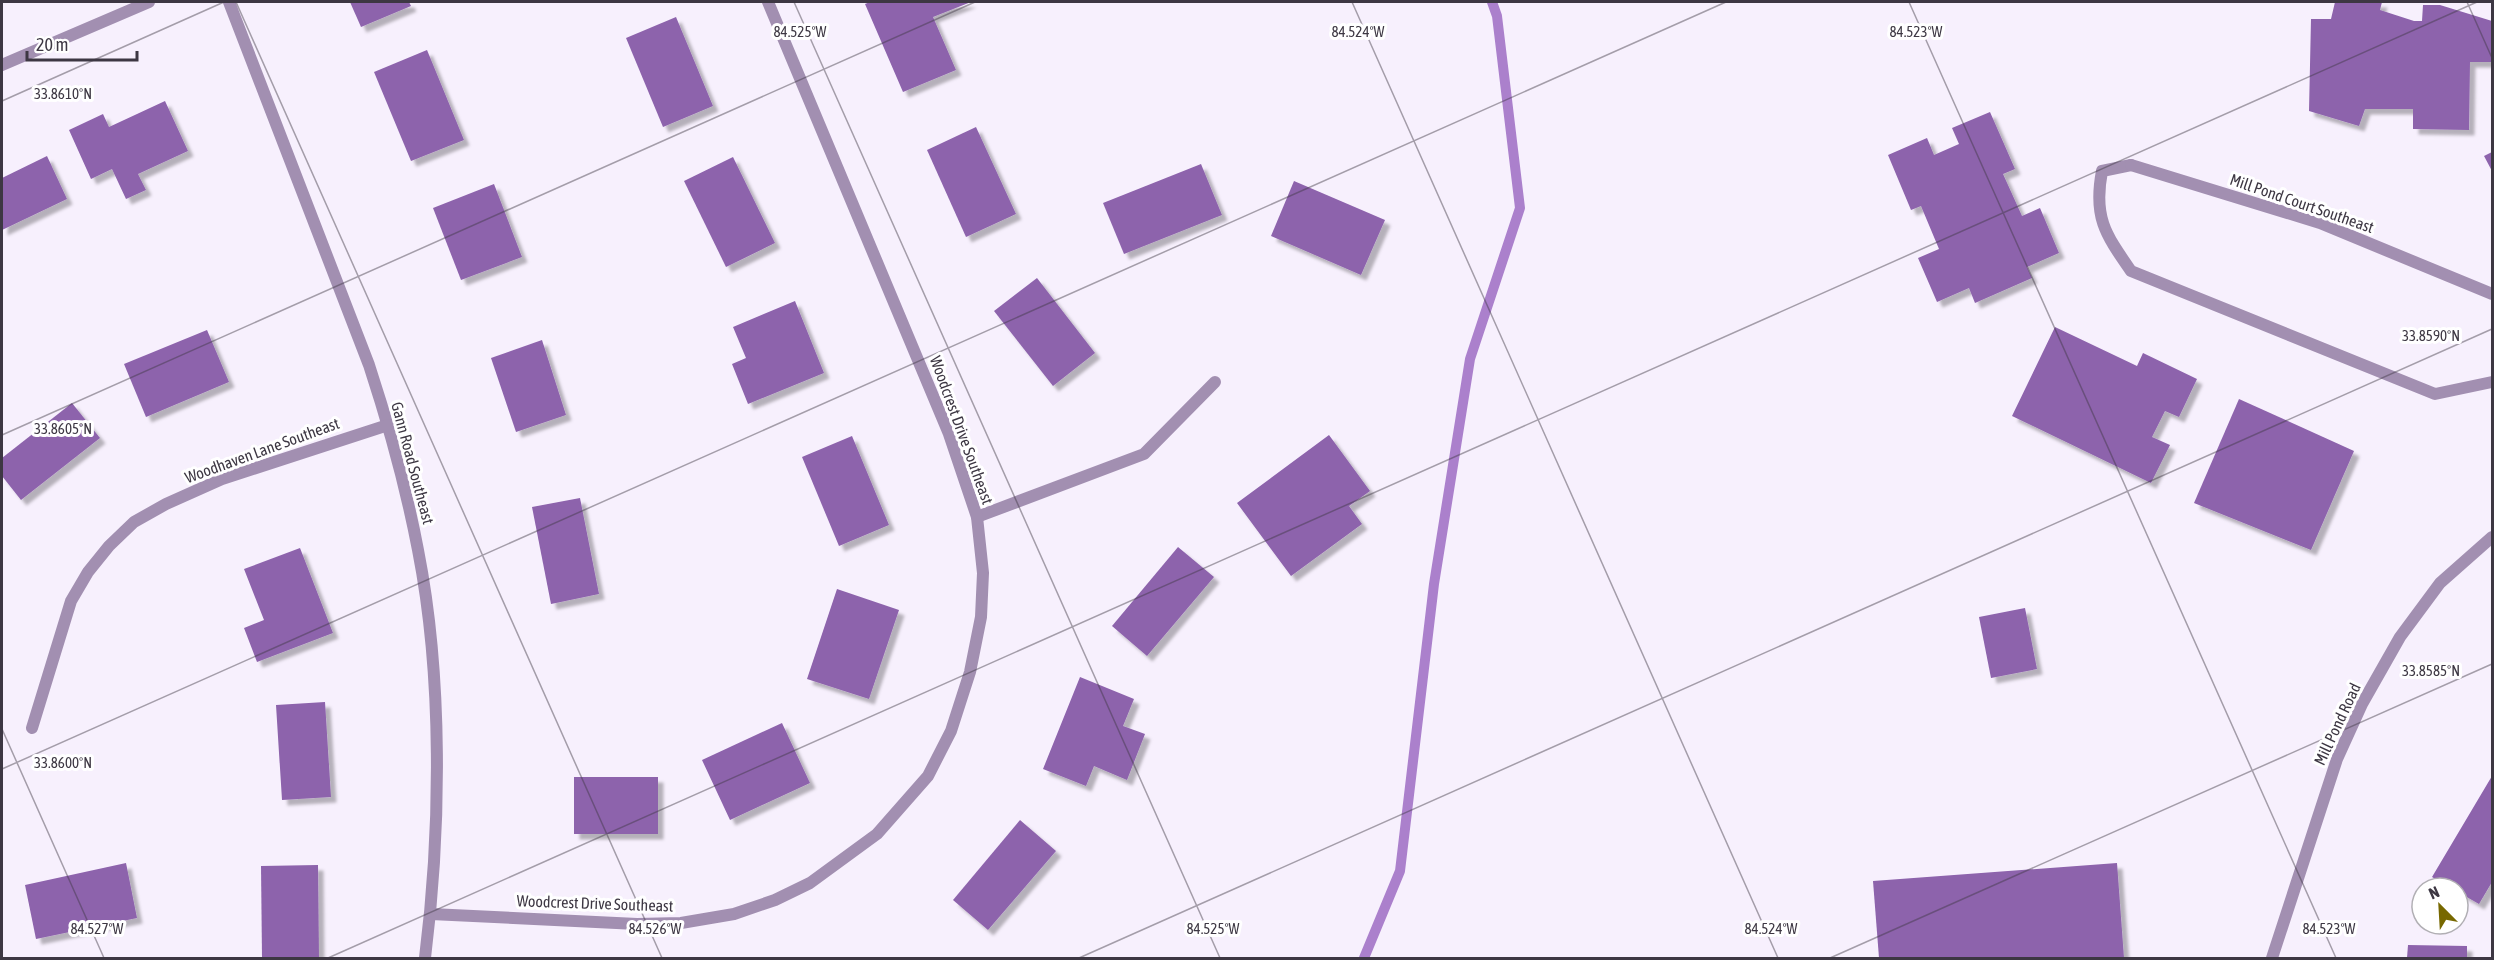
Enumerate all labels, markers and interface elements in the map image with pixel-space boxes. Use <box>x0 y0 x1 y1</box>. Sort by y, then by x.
text: 84.525°W <box>774 23 827 40</box>
text: 84.524°W <box>1332 23 1385 40</box>
text: 84.523°W <box>1890 23 1943 40</box>
scale bar <box>27 24 136 62</box>
text: 20 m <box>36 34 68 55</box>
text: 33.8610°N <box>34 85 92 102</box>
street label: Mill Pond Court Southeast <box>2228 170 2377 236</box>
text: 33.8590°N <box>2402 327 2460 344</box>
street label: Woodcrest Drive Southeast <box>927 353 997 507</box>
street label: Gann Road Southeast <box>388 400 438 526</box>
street label: Woodhaven Lane Southeast <box>182 414 342 486</box>
text: 33.8605°N <box>34 420 92 437</box>
text: 33.8585°N <box>2402 662 2460 679</box>
street label: Mill Pond Road <box>2310 680 2364 768</box>
text: 33.8600°N <box>34 754 92 771</box>
north arrow <box>2410 876 2470 936</box>
text: N <box>2426 882 2442 902</box>
street label: Woodcrest Drive Southeast <box>516 891 674 915</box>
text: 84.527°W <box>71 920 124 937</box>
text: 84.526°W <box>629 920 682 937</box>
text: 84.525°W <box>1187 920 1240 937</box>
text: 84.524°W <box>1745 920 1798 937</box>
text: 84.523°W <box>2303 920 2356 937</box>

